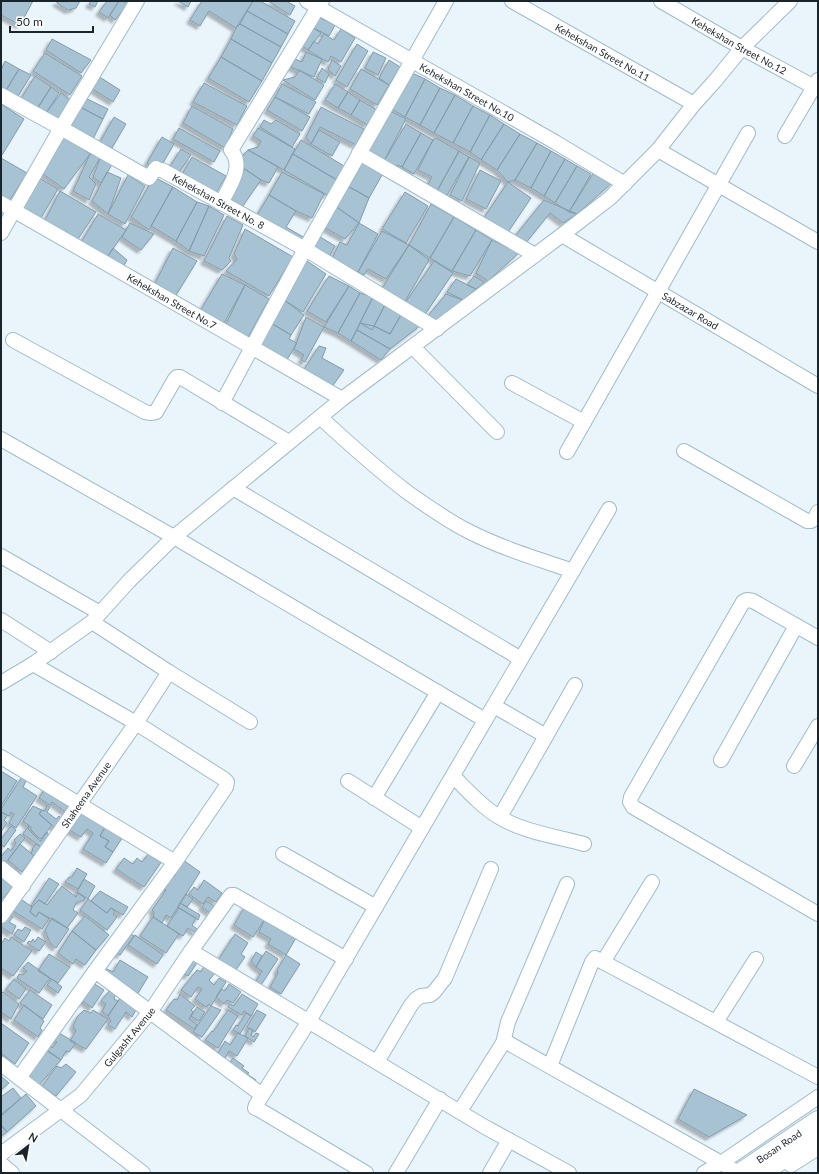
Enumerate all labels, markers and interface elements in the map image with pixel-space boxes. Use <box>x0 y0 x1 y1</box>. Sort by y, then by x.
scale bar <box>10 8 93 34</box>
text: 50 m <box>16 14 43 29</box>
street label: Kehekshan Street No.12 <box>690 14 789 77</box>
street label: Kehekshan Street No.11 <box>553 21 652 84</box>
street label: Kehekshan Street No.10 <box>418 60 516 124</box>
street label: Kehekshan Street No. 8 <box>170 171 267 232</box>
street label: Kehekshan Street No.7 <box>125 271 219 332</box>
street label: Sabzazar Road <box>660 290 721 332</box>
street label: Shaheena Avenue <box>59 759 113 830</box>
street label: Gulgasht Avenue <box>101 1005 158 1069</box>
north arrow <box>8 1126 48 1166</box>
street label: Bosan Road <box>754 1127 804 1166</box>
text: N <box>26 1129 40 1145</box>

